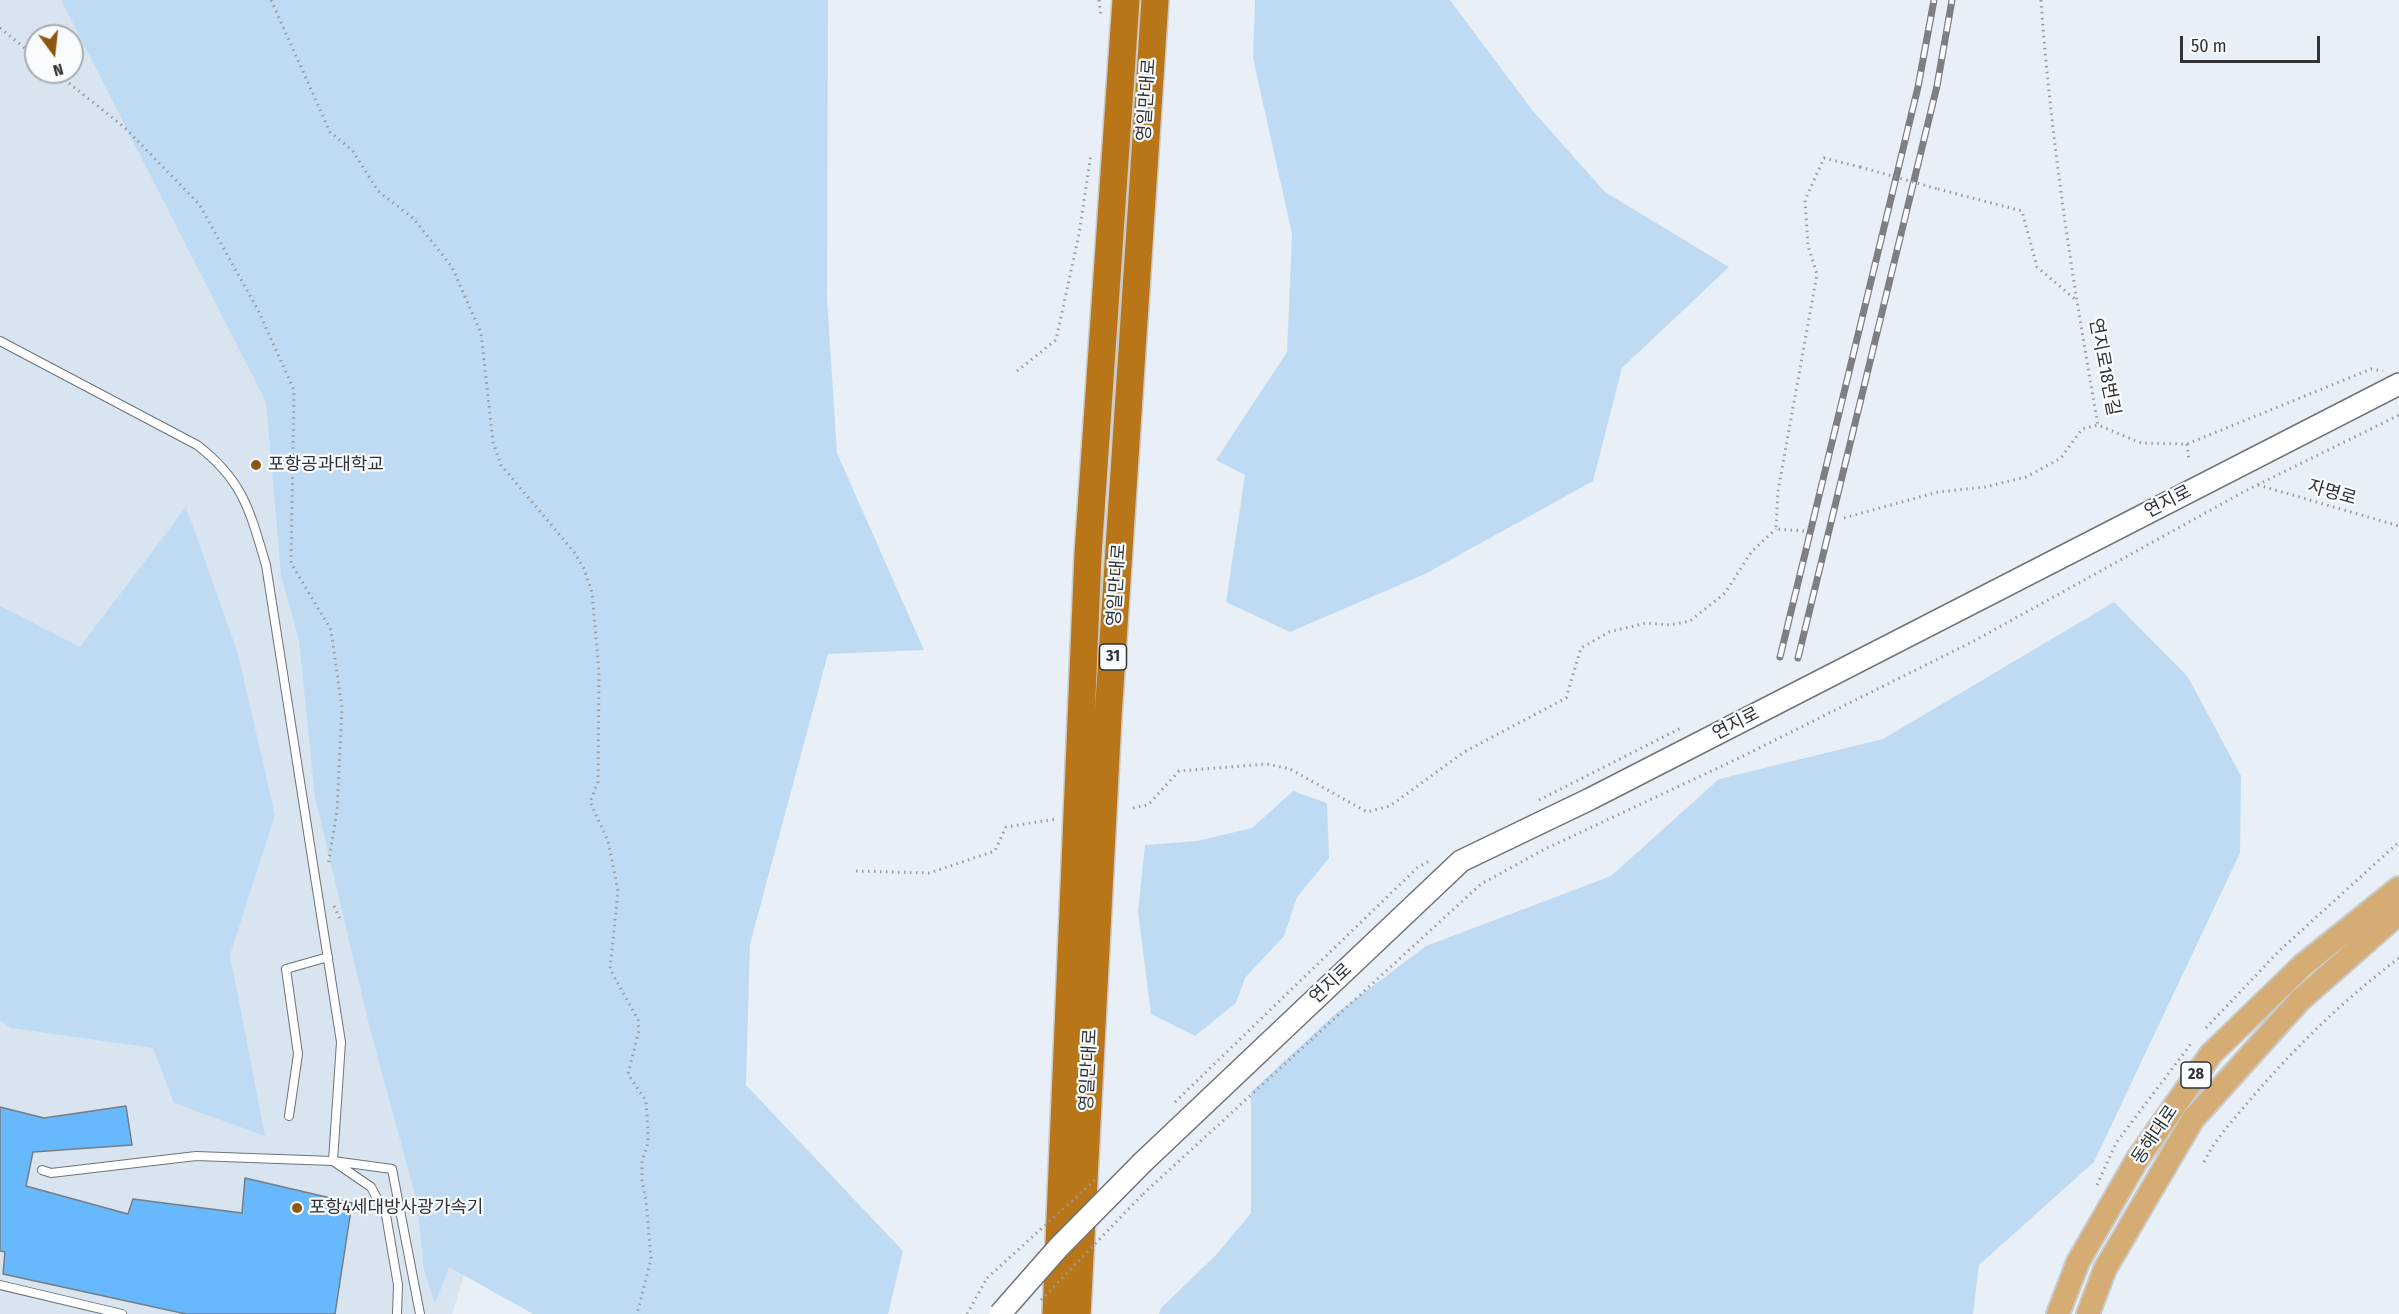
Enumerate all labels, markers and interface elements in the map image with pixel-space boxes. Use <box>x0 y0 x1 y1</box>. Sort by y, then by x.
north arrow <box>24 24 84 84</box>
scale bar <box>2183 24 2322 62</box>
text: 50 m <box>2191 35 2227 57</box>
street label: 영일만대로 <box>1133 58 1161 142</box>
text: N <box>51 60 65 80</box>
street label: 연지로18번길 <box>2084 316 2124 418</box>
place label: 포항공과대학교 <box>268 454 384 476</box>
marker: 포항공과대학교 <box>249 458 263 472</box>
street label: 자명로 <box>2305 476 2359 510</box>
street label: 연지로 <box>2141 481 2195 523</box>
street label: 영일만대로 <box>1103 543 1131 627</box>
road number: 31 <box>1100 644 1126 670</box>
street label: 연지로 <box>1709 703 1763 745</box>
street label: 연지로 <box>1305 959 1357 1009</box>
street label: 영일만대로 <box>1076 1028 1102 1112</box>
road number: 28 <box>2181 1062 2211 1088</box>
street label: 동해대로 <box>2128 1102 2182 1168</box>
place label: 포항4세대방사광가속기 <box>309 1197 483 1219</box>
marker: 포항4세대방사광가속기 <box>290 1201 304 1215</box>

